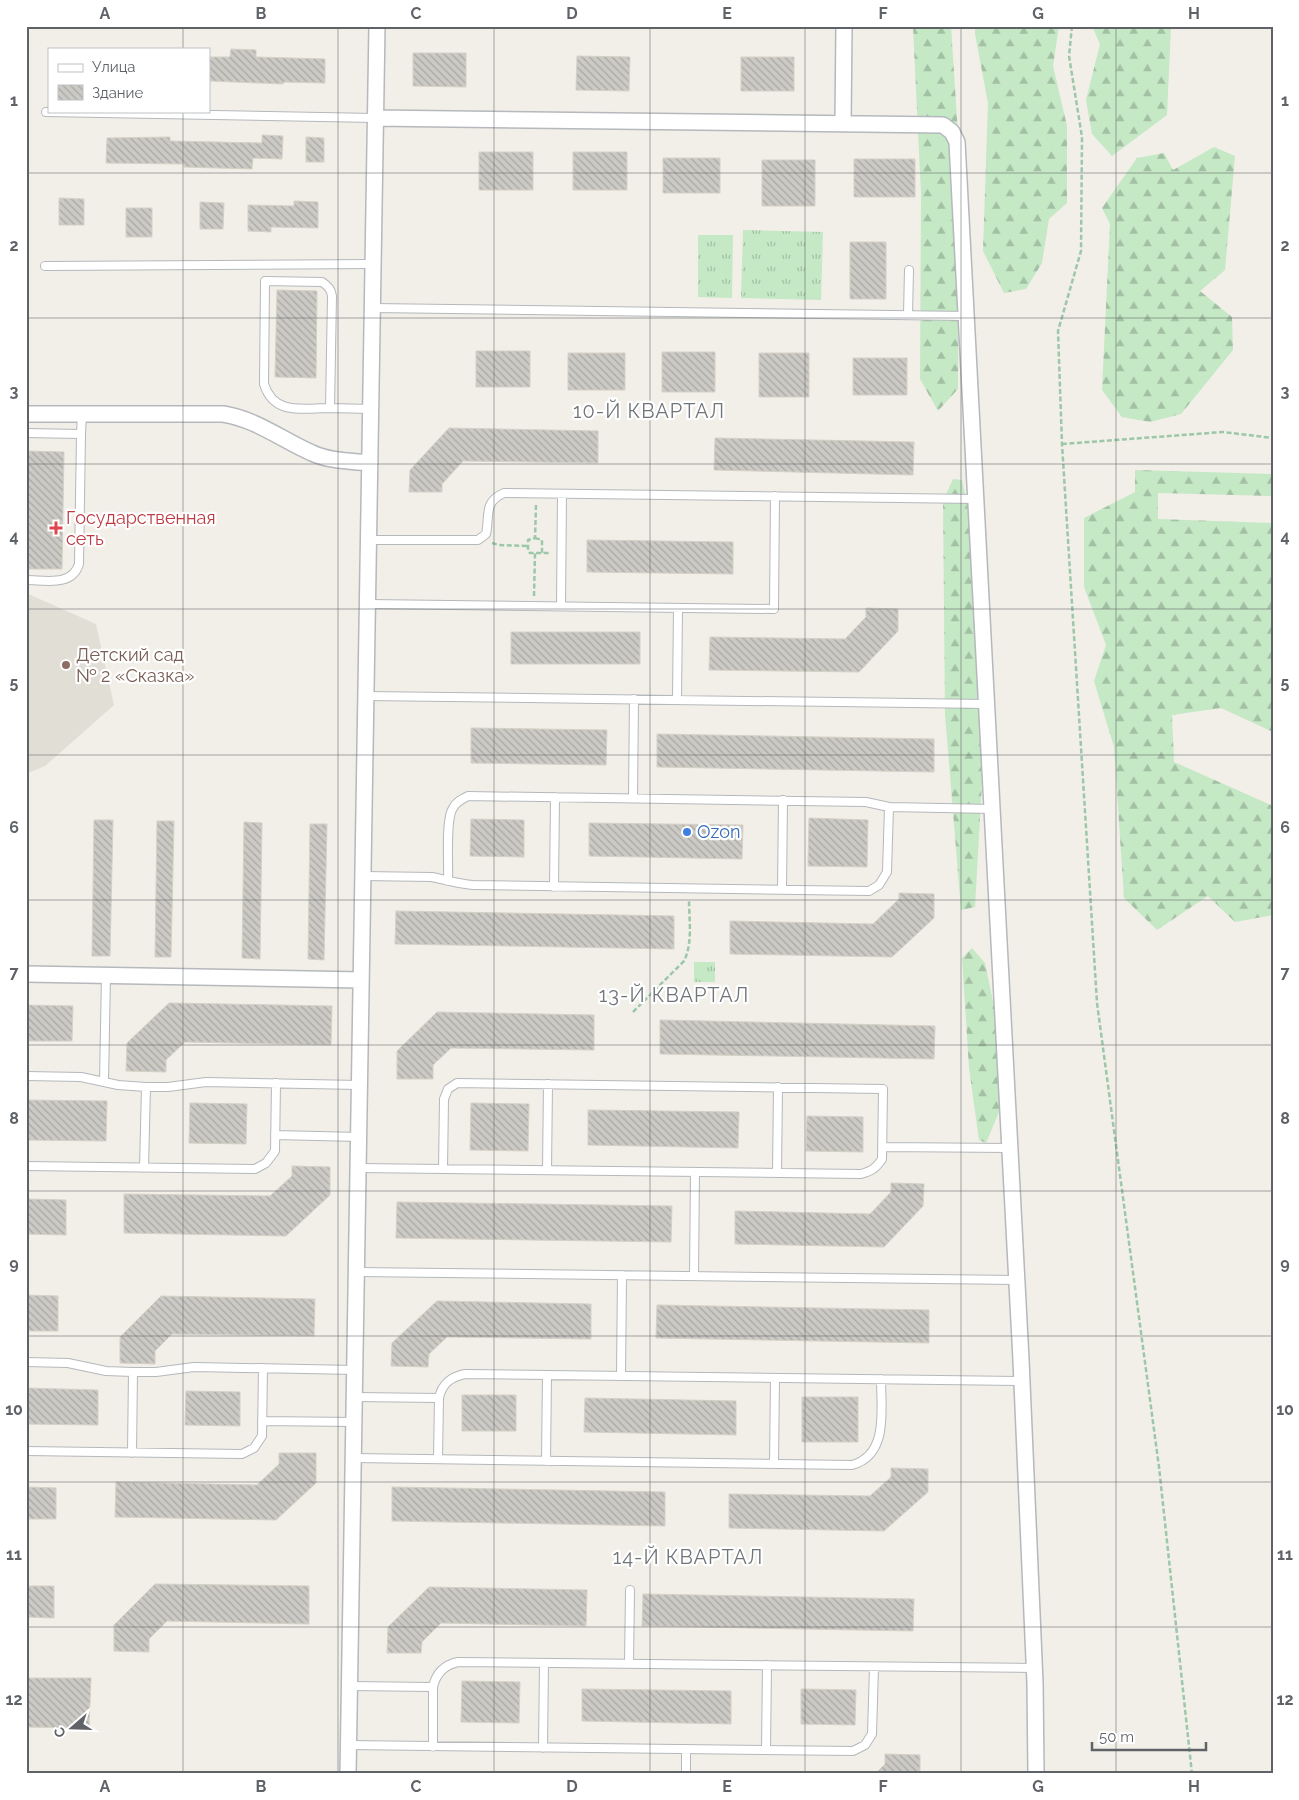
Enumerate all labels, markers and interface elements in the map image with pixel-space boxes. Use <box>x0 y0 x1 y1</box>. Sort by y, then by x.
text: A <box>100 4 111 23</box>
text: B <box>256 4 267 23</box>
text: C <box>411 4 422 23</box>
text: D <box>566 4 578 23</box>
text: E <box>722 4 732 23</box>
text: F <box>878 4 888 23</box>
text: G <box>1032 4 1044 23</box>
text: H <box>1188 4 1200 23</box>
legend <box>48 48 210 112</box>
text: Улица <box>92 58 136 76</box>
text: Здание <box>92 84 144 102</box>
text: 1 <box>10 91 18 110</box>
text: 1 <box>1281 91 1289 110</box>
text: 2 <box>9 236 19 255</box>
text: 2 <box>1280 236 1290 255</box>
text: 3 <box>10 382 19 401</box>
text: 3 <box>1281 382 1290 401</box>
district label: 10-Й КВАРТАЛ <box>573 399 725 423</box>
place label: Государственная сеть <box>66 507 216 549</box>
marker: Государственная сеть <box>50 522 62 534</box>
text: 4 <box>9 527 19 546</box>
text: 4 <box>1280 527 1290 546</box>
place label: Детский сад № 2 «Сказка» <box>76 644 195 686</box>
marker: Детский сад № 2 «Сказка» <box>60 659 72 671</box>
text: 5 <box>10 673 19 692</box>
text: 5 <box>1281 673 1290 692</box>
text: 6 <box>9 818 19 837</box>
text: 6 <box>1280 818 1290 837</box>
place label: Ozon <box>697 821 740 842</box>
marker: Ozon <box>681 826 693 838</box>
text: 7 <box>10 963 19 982</box>
text: 7 <box>1281 963 1290 982</box>
district label: 13-Й КВАРТАЛ <box>599 983 749 1007</box>
text: 8 <box>9 1109 19 1128</box>
text: 8 <box>1280 1109 1290 1128</box>
text: 9 <box>9 1254 19 1273</box>
text: 9 <box>1280 1254 1290 1273</box>
text: 10 <box>5 1400 23 1419</box>
text: 10 <box>1276 1400 1294 1419</box>
text: 11 <box>6 1545 22 1564</box>
district label: 14-Й КВАРТАЛ <box>613 1545 763 1569</box>
text: 11 <box>1277 1545 1293 1564</box>
text: 12 <box>6 1690 22 1709</box>
text: 12 <box>1277 1690 1293 1709</box>
north arrow <box>48 1702 98 1752</box>
scale bar <box>1092 1720 1205 1752</box>
text: С <box>50 1725 69 1740</box>
text: 50 m <box>1099 1728 1134 1746</box>
text: A <box>100 1777 111 1796</box>
text: B <box>256 1777 267 1796</box>
text: C <box>411 1777 422 1796</box>
text: D <box>566 1777 578 1796</box>
text: E <box>722 1777 732 1796</box>
text: F <box>878 1777 888 1796</box>
text: G <box>1032 1777 1044 1796</box>
text: H <box>1188 1777 1200 1796</box>

